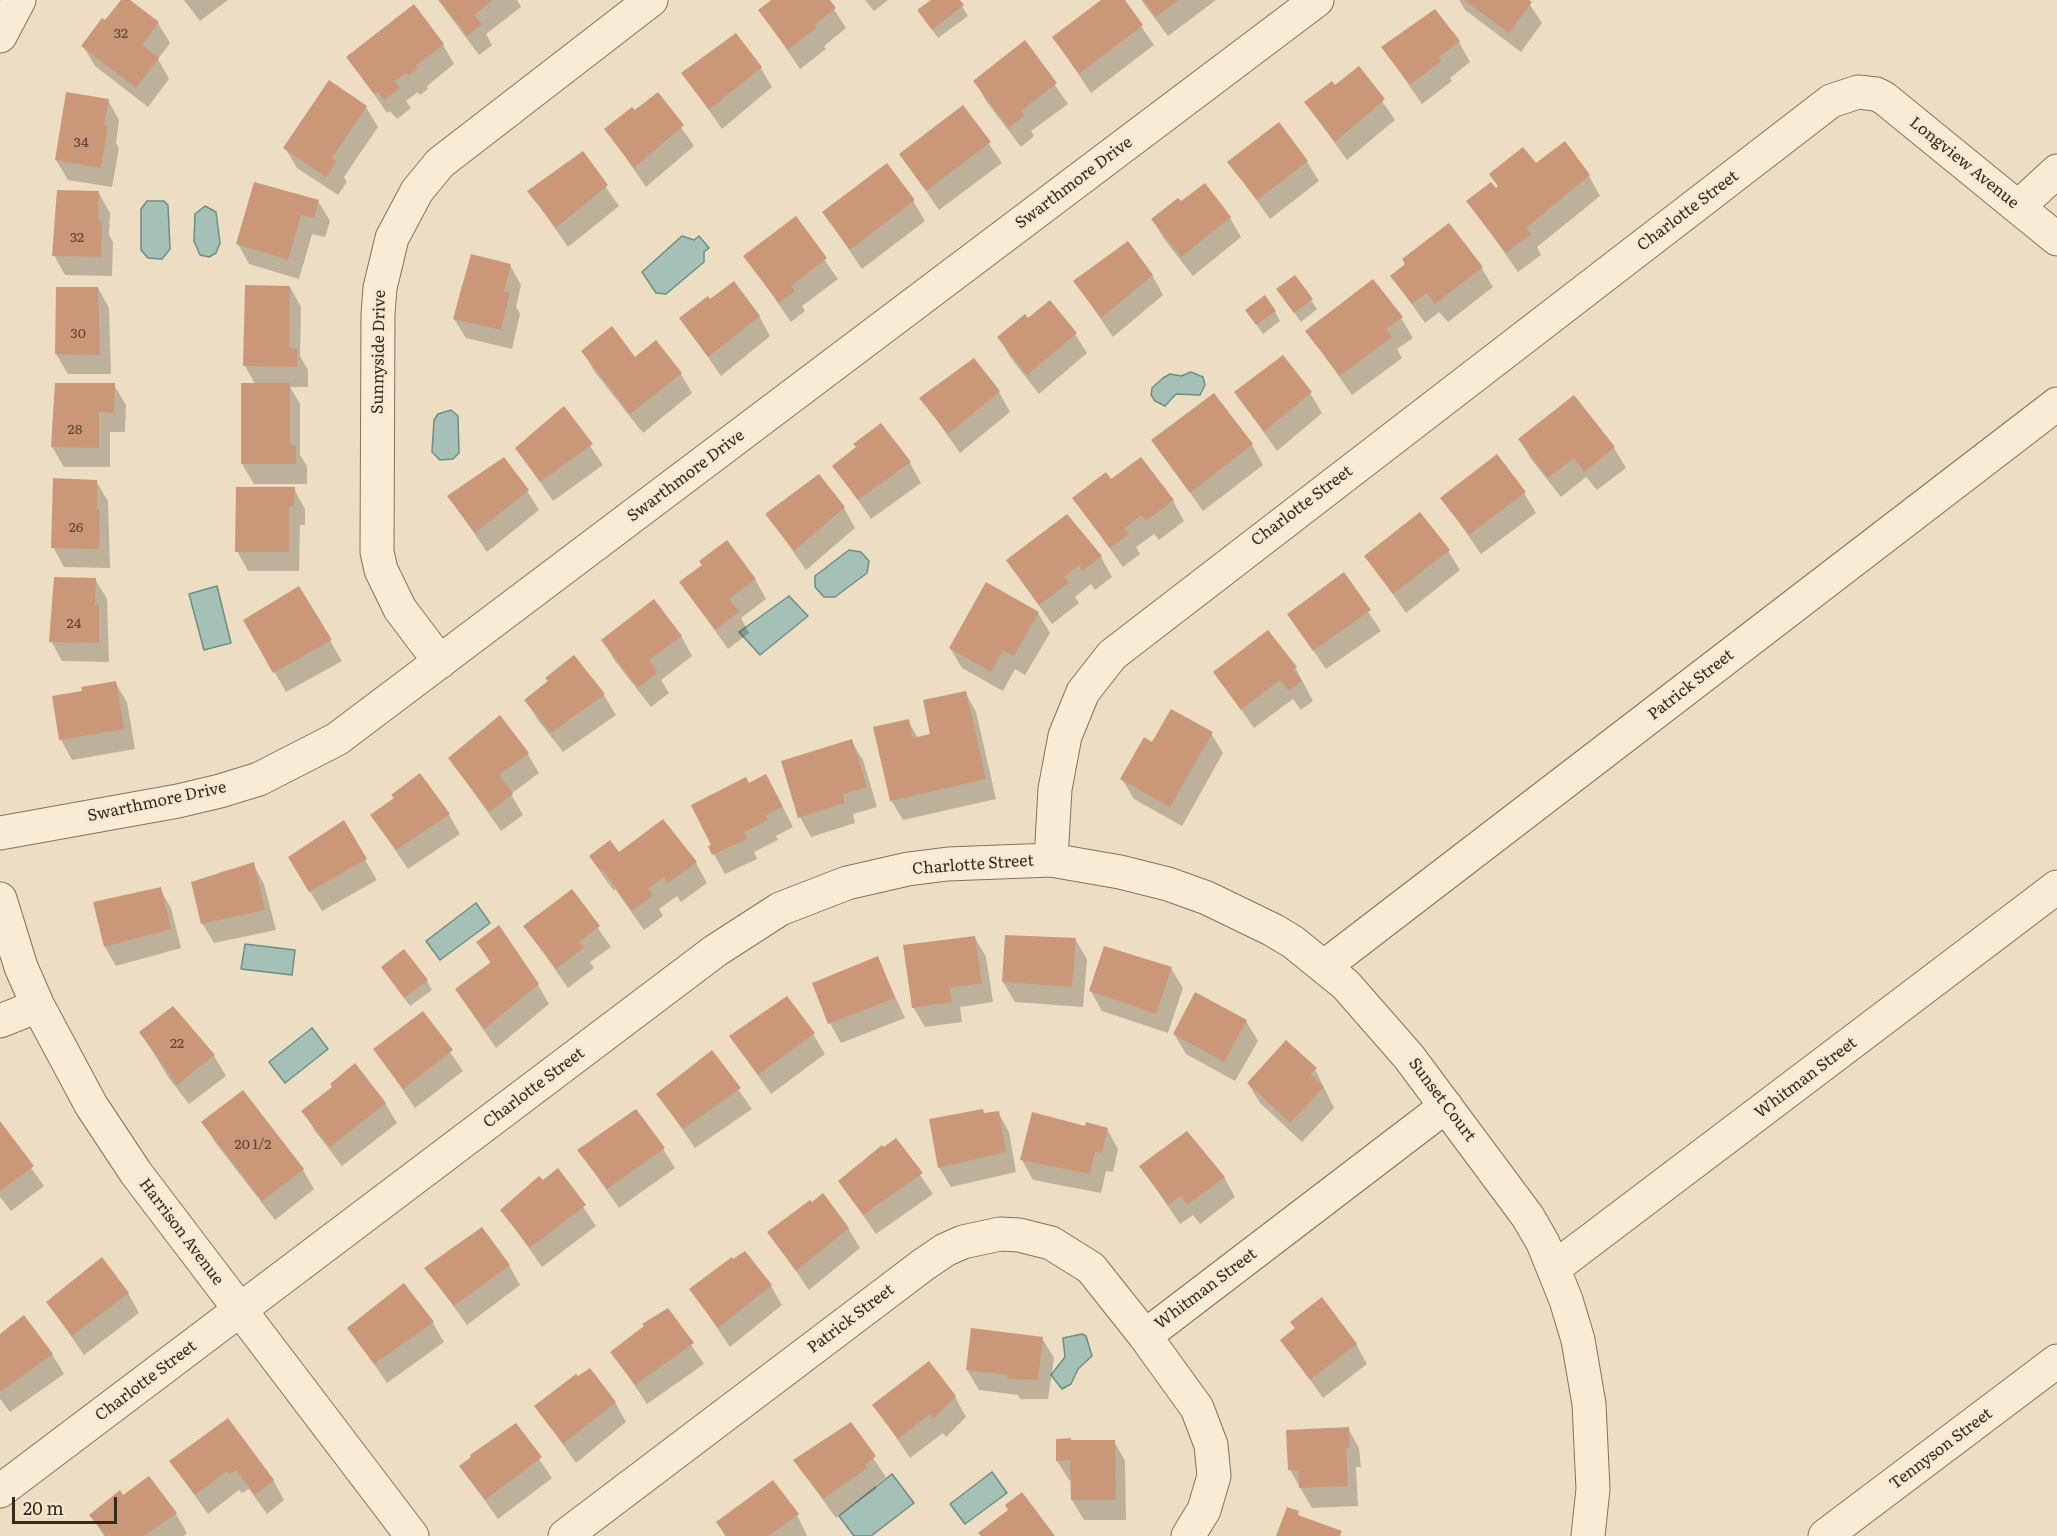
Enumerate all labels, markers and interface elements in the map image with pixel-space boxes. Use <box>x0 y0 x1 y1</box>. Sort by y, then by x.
house number: 32 <box>114 26 128 42</box>
street label: Longview Avenue <box>1905 113 2023 213</box>
street label: Swarthmore Drive <box>1012 133 1136 233</box>
house number: 34 <box>73 135 89 151</box>
street label: Charlotte Street <box>1634 167 1742 255</box>
house number: 32 <box>70 230 84 246</box>
street label: Sunnyside Drive <box>368 290 390 414</box>
house number: 30 <box>70 326 86 342</box>
house number: 28 <box>68 422 82 438</box>
street label: Swarthmore Drive <box>624 426 748 526</box>
street label: Charlotte Street <box>1248 462 1356 550</box>
house number: 26 <box>69 520 83 536</box>
house number: 24 <box>67 616 81 632</box>
street label: Patrick Street <box>1644 646 1738 724</box>
street label: Swarthmore Drive <box>86 778 228 826</box>
street label: Charlotte Street <box>912 851 1034 879</box>
street label: Whitman Street <box>1751 1033 1861 1123</box>
house number: 22 <box>170 1036 184 1052</box>
street label: Charlotte Street <box>480 1044 588 1132</box>
street label: Sunset Court <box>1404 1054 1480 1146</box>
house number: 20 1/2 <box>235 1137 271 1153</box>
street label: Harrison Avenue <box>135 1175 227 1289</box>
street label: Whitman Street <box>1151 1244 1261 1334</box>
street label: Patrick Street <box>804 1280 898 1358</box>
street label: Charlotte Street <box>92 1337 200 1425</box>
street label: Tennyson Street <box>1886 1404 1996 1494</box>
scale bar <box>15 1485 120 1523</box>
text: 20 m <box>23 1494 64 1521</box>

